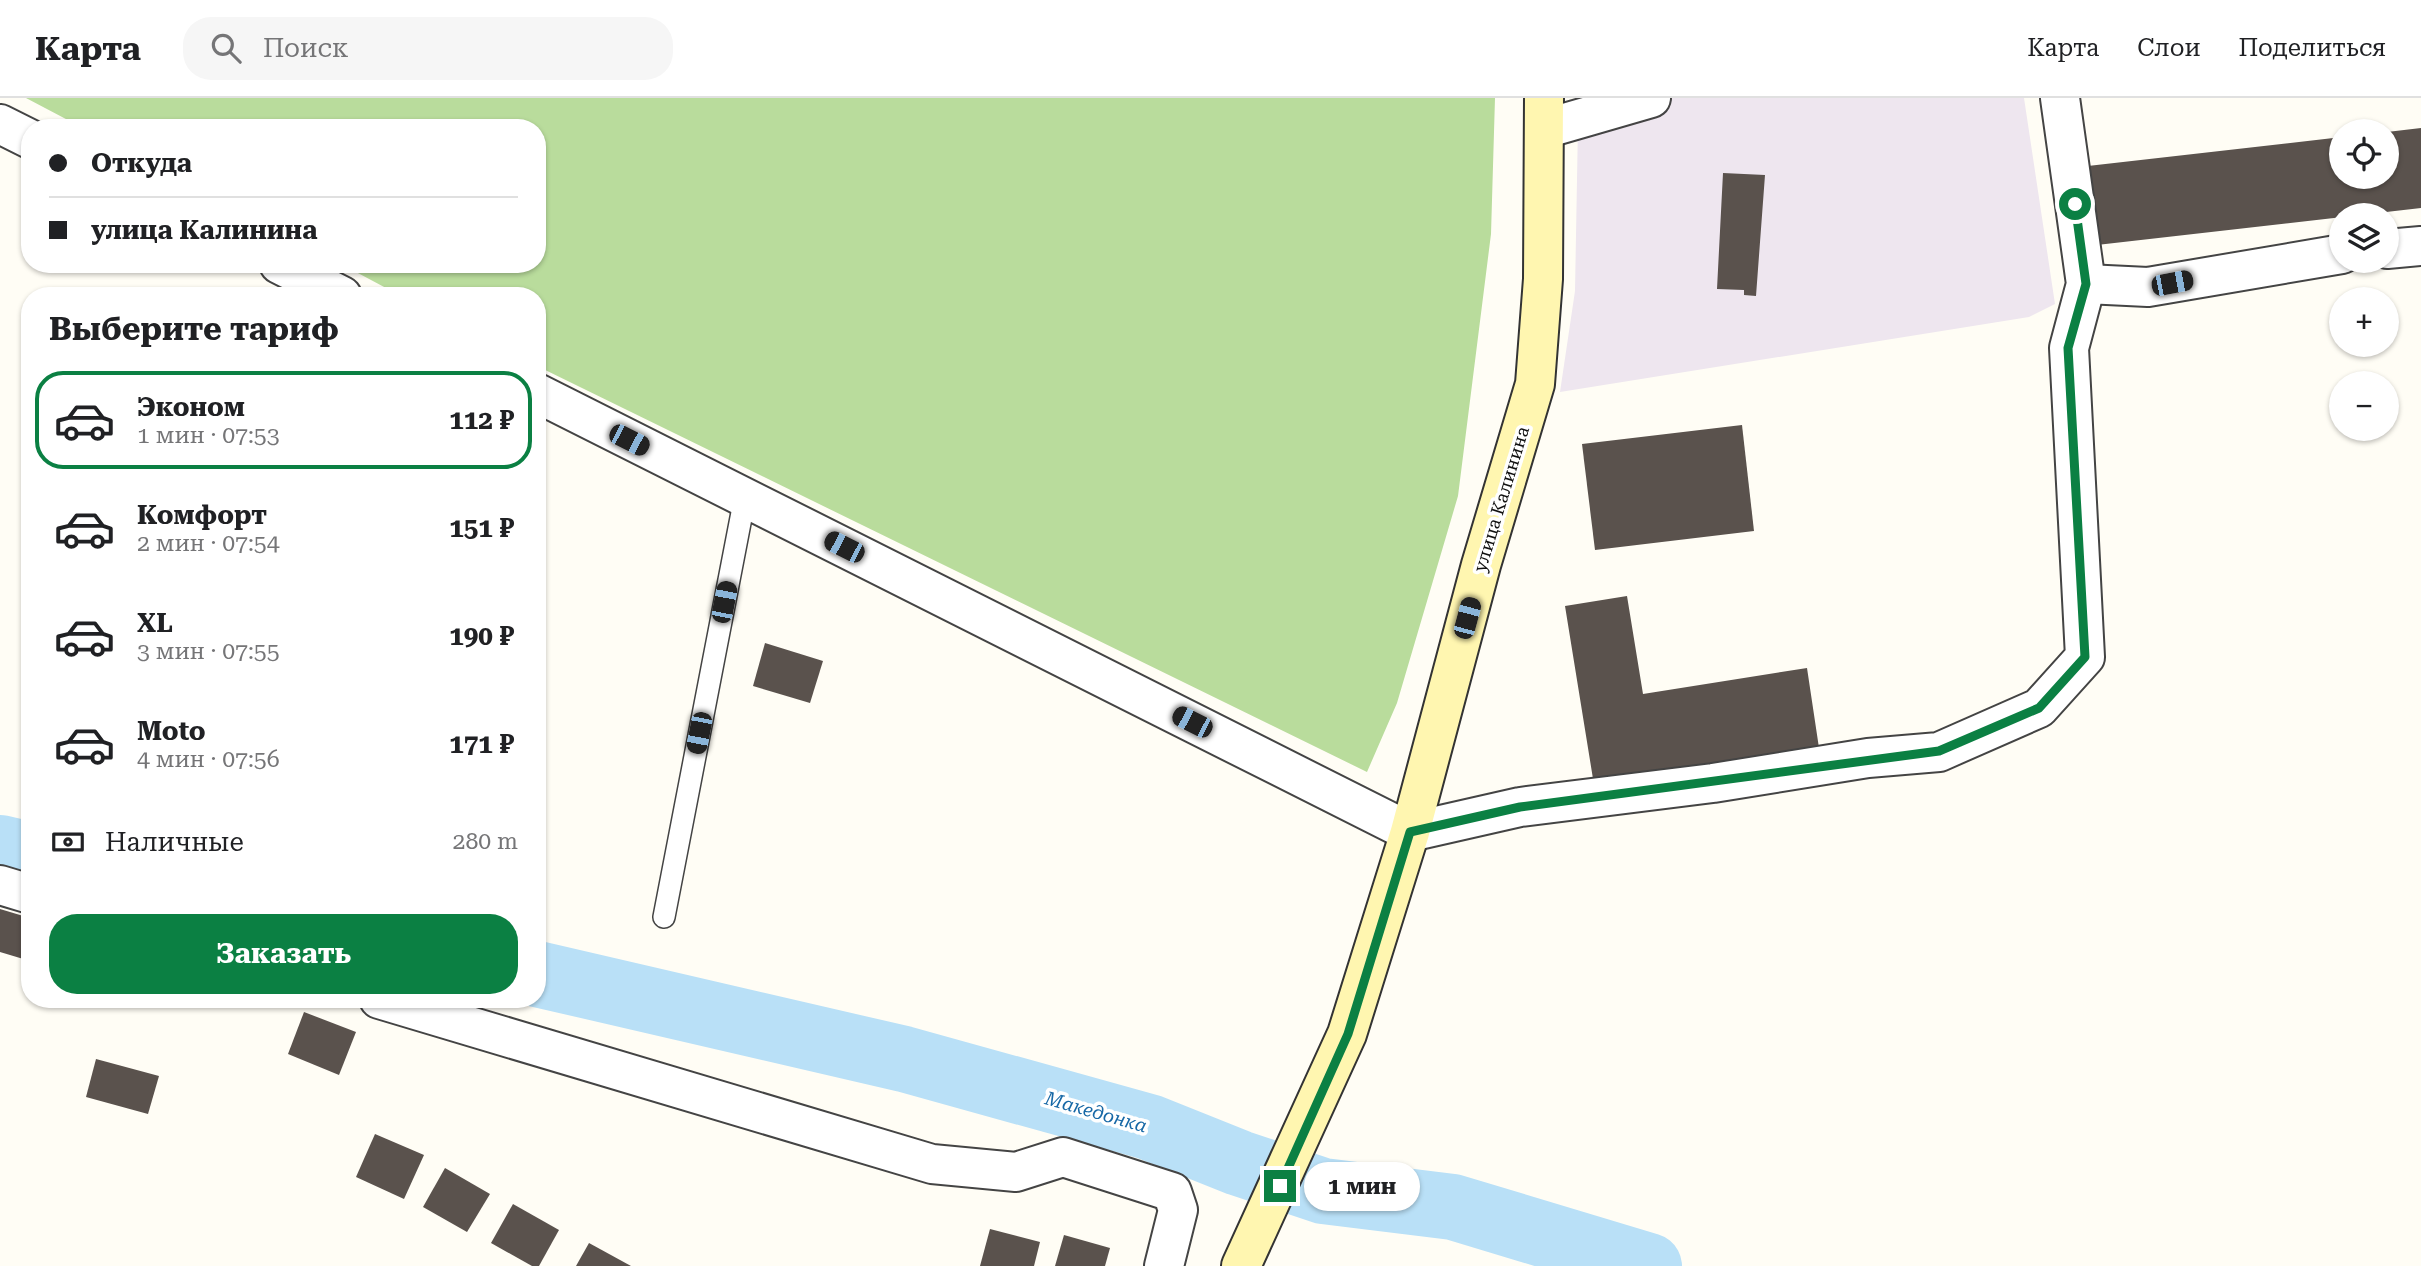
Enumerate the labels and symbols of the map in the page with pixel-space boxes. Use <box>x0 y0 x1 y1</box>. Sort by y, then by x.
route start <box>2059 188 2091 220</box>
car <box>2150 269 2195 297</box>
car <box>606 421 653 459</box>
street label: улица Калинина <box>1469 423 1533 574</box>
car <box>821 528 868 566</box>
car <box>710 579 739 625</box>
car <box>1452 595 1483 641</box>
car <box>1169 703 1216 741</box>
car <box>685 710 714 756</box>
water label: Македонка <box>1041 1086 1150 1138</box>
callout: 1 мин <box>1304 1162 1420 1210</box>
route end <box>1264 1170 1296 1202</box>

